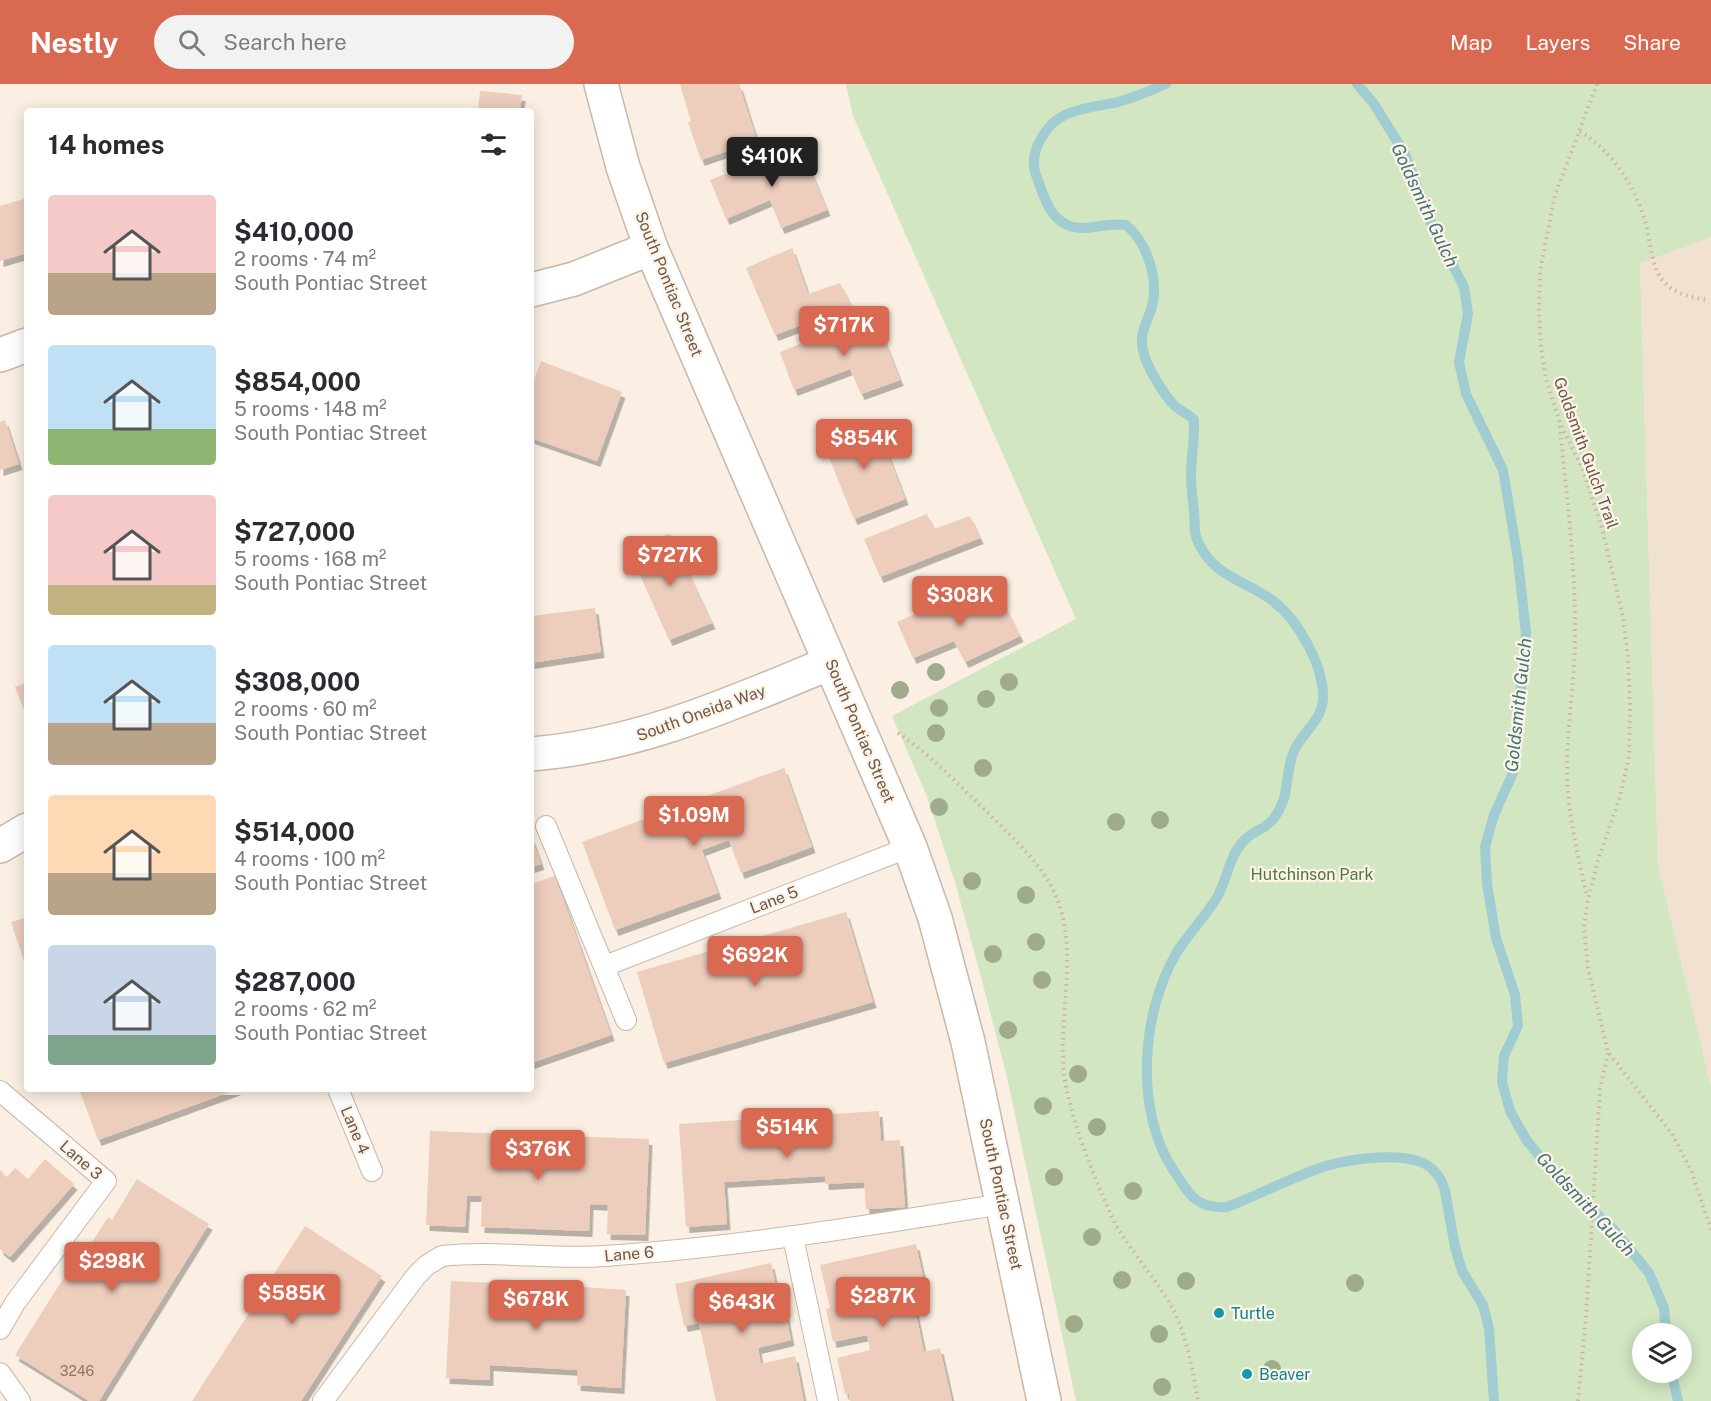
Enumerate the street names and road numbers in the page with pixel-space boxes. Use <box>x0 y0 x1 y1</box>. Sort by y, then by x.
street label: South Pontiac Street <box>631 209 707 359</box>
street label: Goldsmith Gulch Trail <box>1550 375 1622 532</box>
street label: South Pontiac Street <box>821 656 899 806</box>
street label: South Oneida Way <box>634 681 768 745</box>
street label: Lane 5 <box>747 882 801 918</box>
street label: Lane 4 <box>336 1103 374 1157</box>
street label: South Pontiac Street <box>976 1116 1026 1272</box>
street label: Lane 3 <box>56 1136 106 1184</box>
street label: Lane 6 <box>603 1242 655 1266</box>

